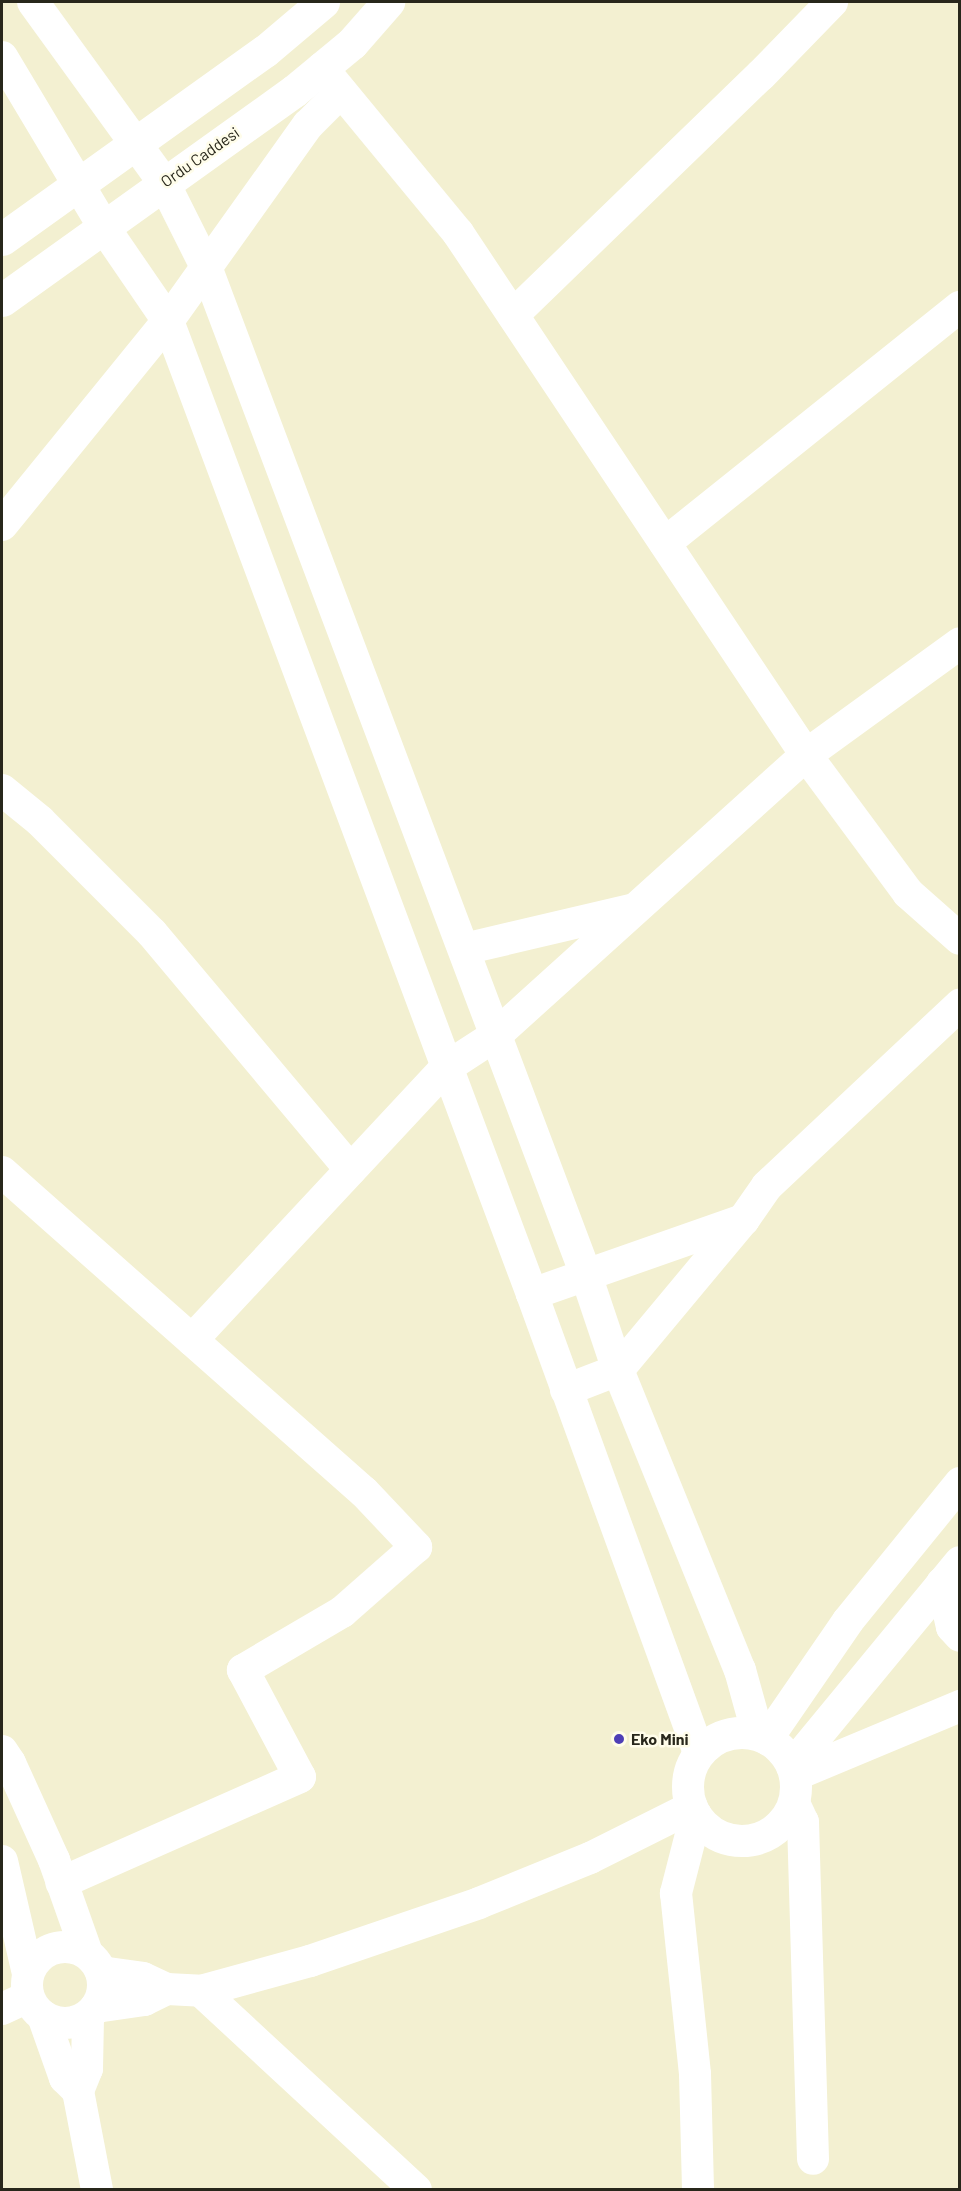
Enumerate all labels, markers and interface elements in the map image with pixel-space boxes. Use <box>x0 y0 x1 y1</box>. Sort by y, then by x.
street label: Ordu Caddesi <box>157 123 243 191</box>
place label: Eko Mini <box>631 1729 689 1749</box>
marker: Eko Mini <box>612 1732 626 1746</box>

